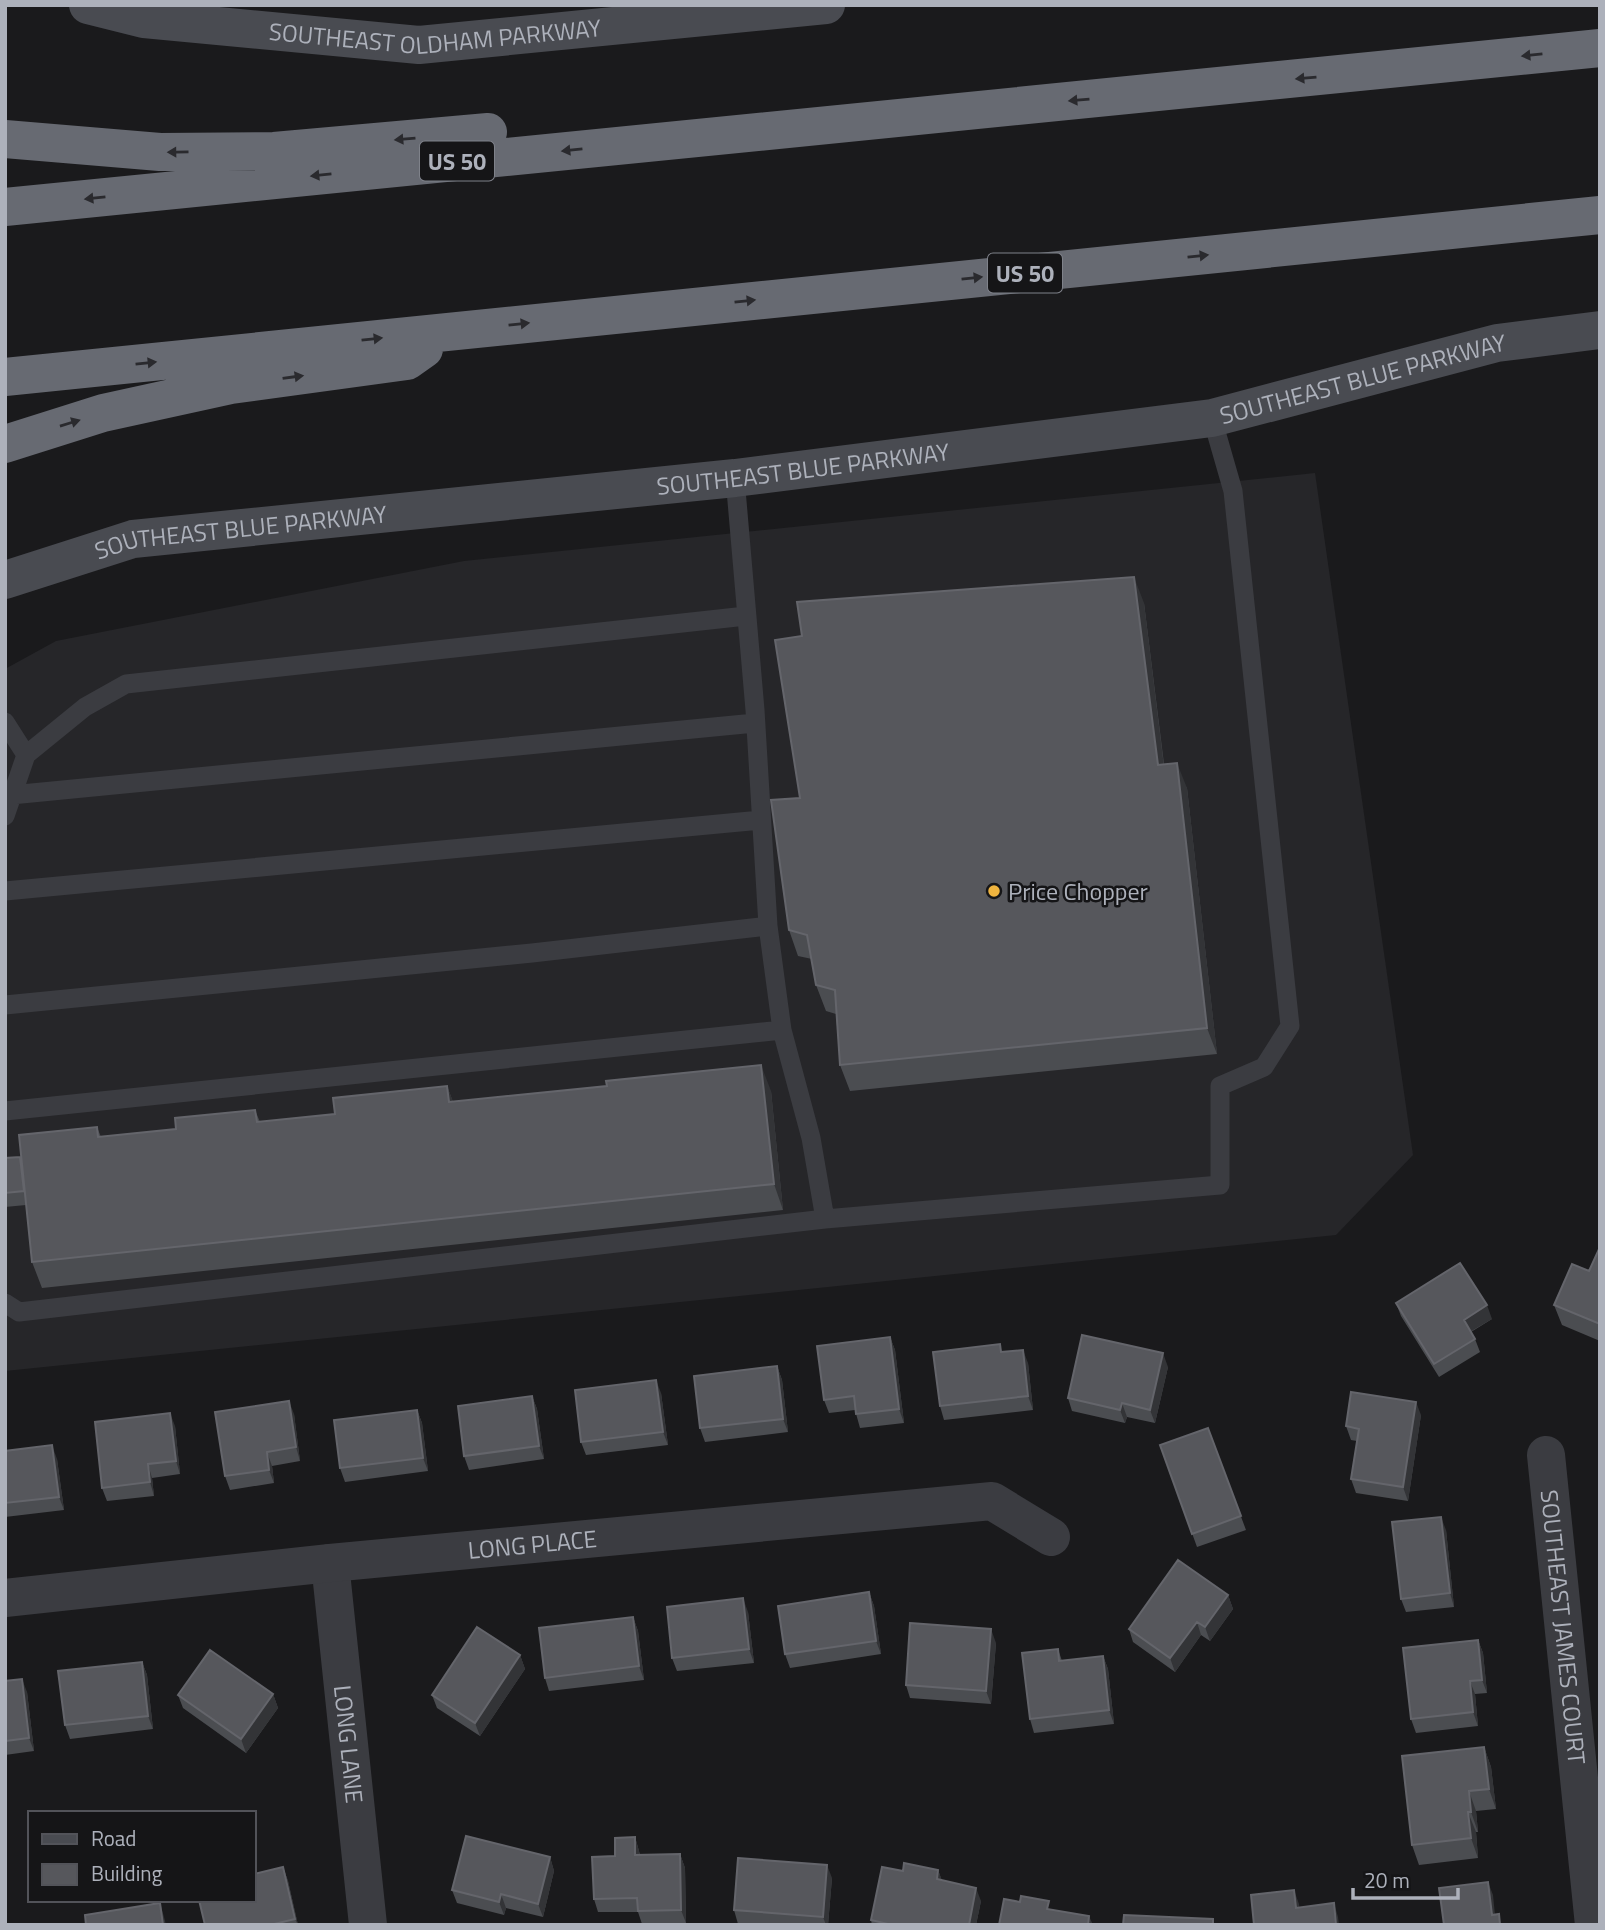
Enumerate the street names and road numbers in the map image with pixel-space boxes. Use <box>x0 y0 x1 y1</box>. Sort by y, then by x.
street label: SOUTHEAST OLDHAM PARKWAY <box>267 9 603 63</box>
road number: US 50 <box>420 142 494 180</box>
road number: US 50 <box>988 254 1062 292</box>
street label: SOUTHEAST BLUE PARKWAY <box>1216 324 1508 433</box>
street label: SOUTHEAST BLUE PARKWAY <box>655 433 951 504</box>
street label: SOUTHEAST BLUE PARKWAY <box>90 495 388 568</box>
street label: SOUTHEAST JAMES COURT <box>1532 1488 1596 1766</box>
street label: LONG PLACE <box>466 1520 598 1568</box>
street label: LONG LANE <box>325 1683 373 1805</box>

